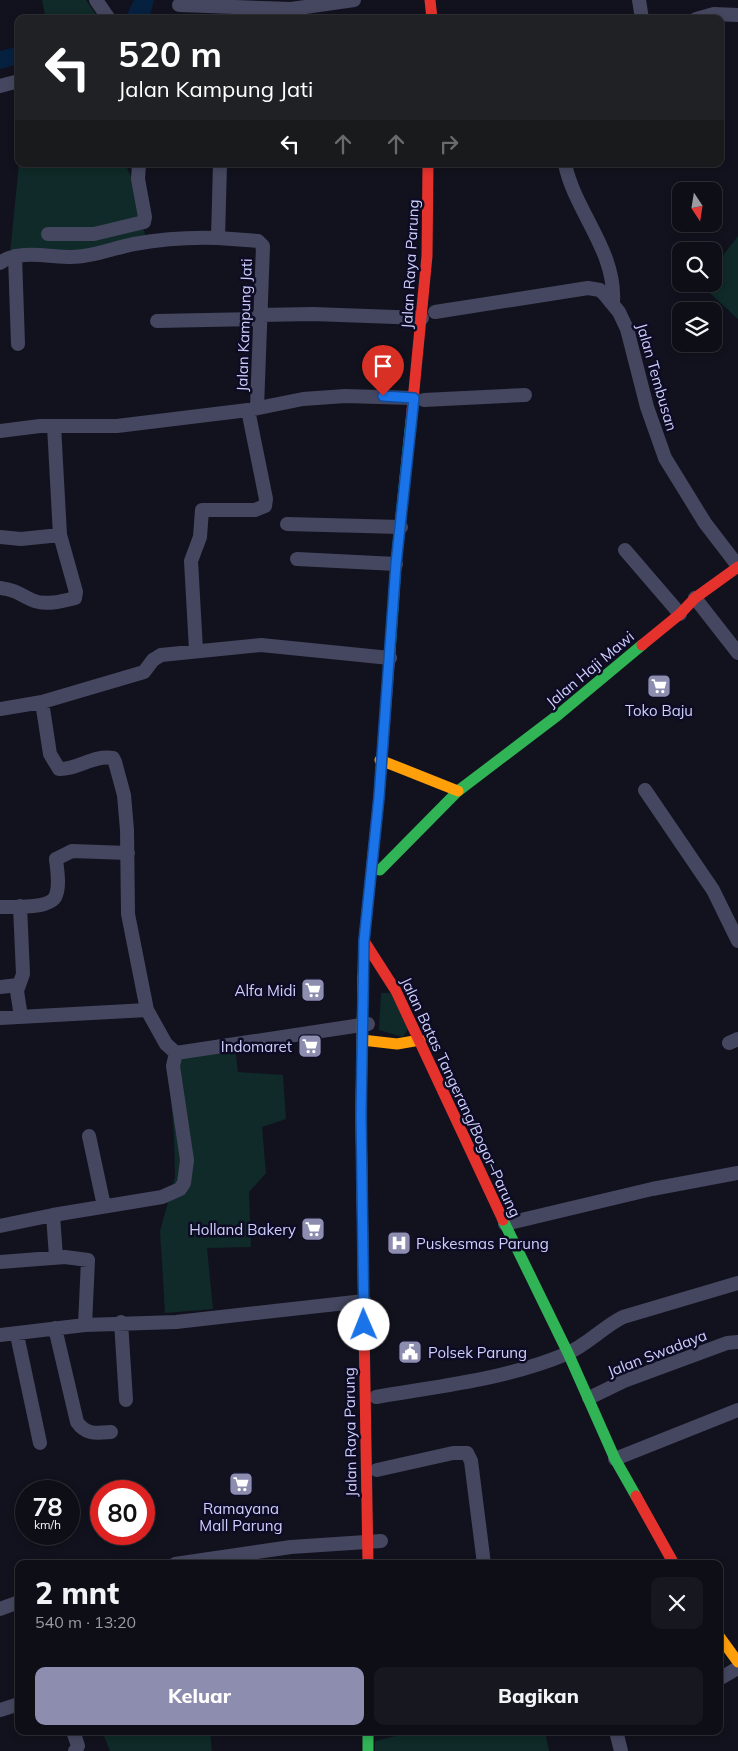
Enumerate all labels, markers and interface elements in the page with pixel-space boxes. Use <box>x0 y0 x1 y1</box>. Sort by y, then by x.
text: 520 m <box>118 32 222 76</box>
icon: left <box>35 35 100 100</box>
text: Jalan Kampung Jati <box>118 75 313 103</box>
icon: left <box>276 130 304 158</box>
icon: ahead <box>329 130 357 158</box>
icon: ahead <box>382 130 410 158</box>
icon: right <box>435 130 463 158</box>
north arrow <box>672 182 722 232</box>
map controls <box>672 182 722 352</box>
street label: Jalan Raya Parung <box>397 199 423 329</box>
button: search <box>672 242 722 292</box>
street label: Jalan Kampung Jati <box>232 258 256 392</box>
button: layers <box>672 302 722 352</box>
street label: Jalan Tembusan <box>633 321 681 433</box>
pin <box>362 345 404 396</box>
icon: arrive <box>369 352 397 380</box>
street label: Jalan Haji Mawi <box>542 627 638 711</box>
supermarket icon: Toko Baju <box>646 673 672 699</box>
place label: Toko Baju <box>625 701 693 720</box>
street label: Jalan Batas Tangerang/Bogor–Parung <box>397 974 525 1220</box>
supermarket icon: Alfa Midi <box>300 977 326 1003</box>
place label: Alfa Midi <box>234 981 296 1000</box>
supermarket icon: Indomaret <box>297 1033 323 1059</box>
place label: Indomaret <box>221 1037 292 1056</box>
supermarket icon: Holland Bakery <box>300 1216 326 1242</box>
place label: Holland Bakery <box>189 1220 296 1239</box>
hospital icon: Puskesmas Parung <box>386 1230 412 1256</box>
place label: Puskesmas Parung <box>416 1234 549 1253</box>
position arrow <box>337 1298 389 1350</box>
street label: Jalan Swadaya <box>605 1325 709 1381</box>
public building icon: Polsek Parung <box>397 1339 423 1365</box>
place label: Polsek Parung <box>428 1343 527 1362</box>
street label: Jalan Raya Parung <box>339 1367 361 1497</box>
supermarket icon: Ramayana Mall Parung <box>228 1471 254 1497</box>
speed limit sign: 80 <box>90 1480 155 1545</box>
text: 78 <box>32 1491 63 1522</box>
place label: Ramayana Mall Parung <box>199 1499 283 1535</box>
text: km/h <box>34 1517 61 1532</box>
text: 2 mnt <box>35 1574 119 1612</box>
button: close <box>651 1577 703 1629</box>
text: 540 m · 13:20 <box>35 1612 136 1632</box>
button: Keluar <box>35 1667 364 1725</box>
button: Bagikan <box>374 1667 703 1725</box>

